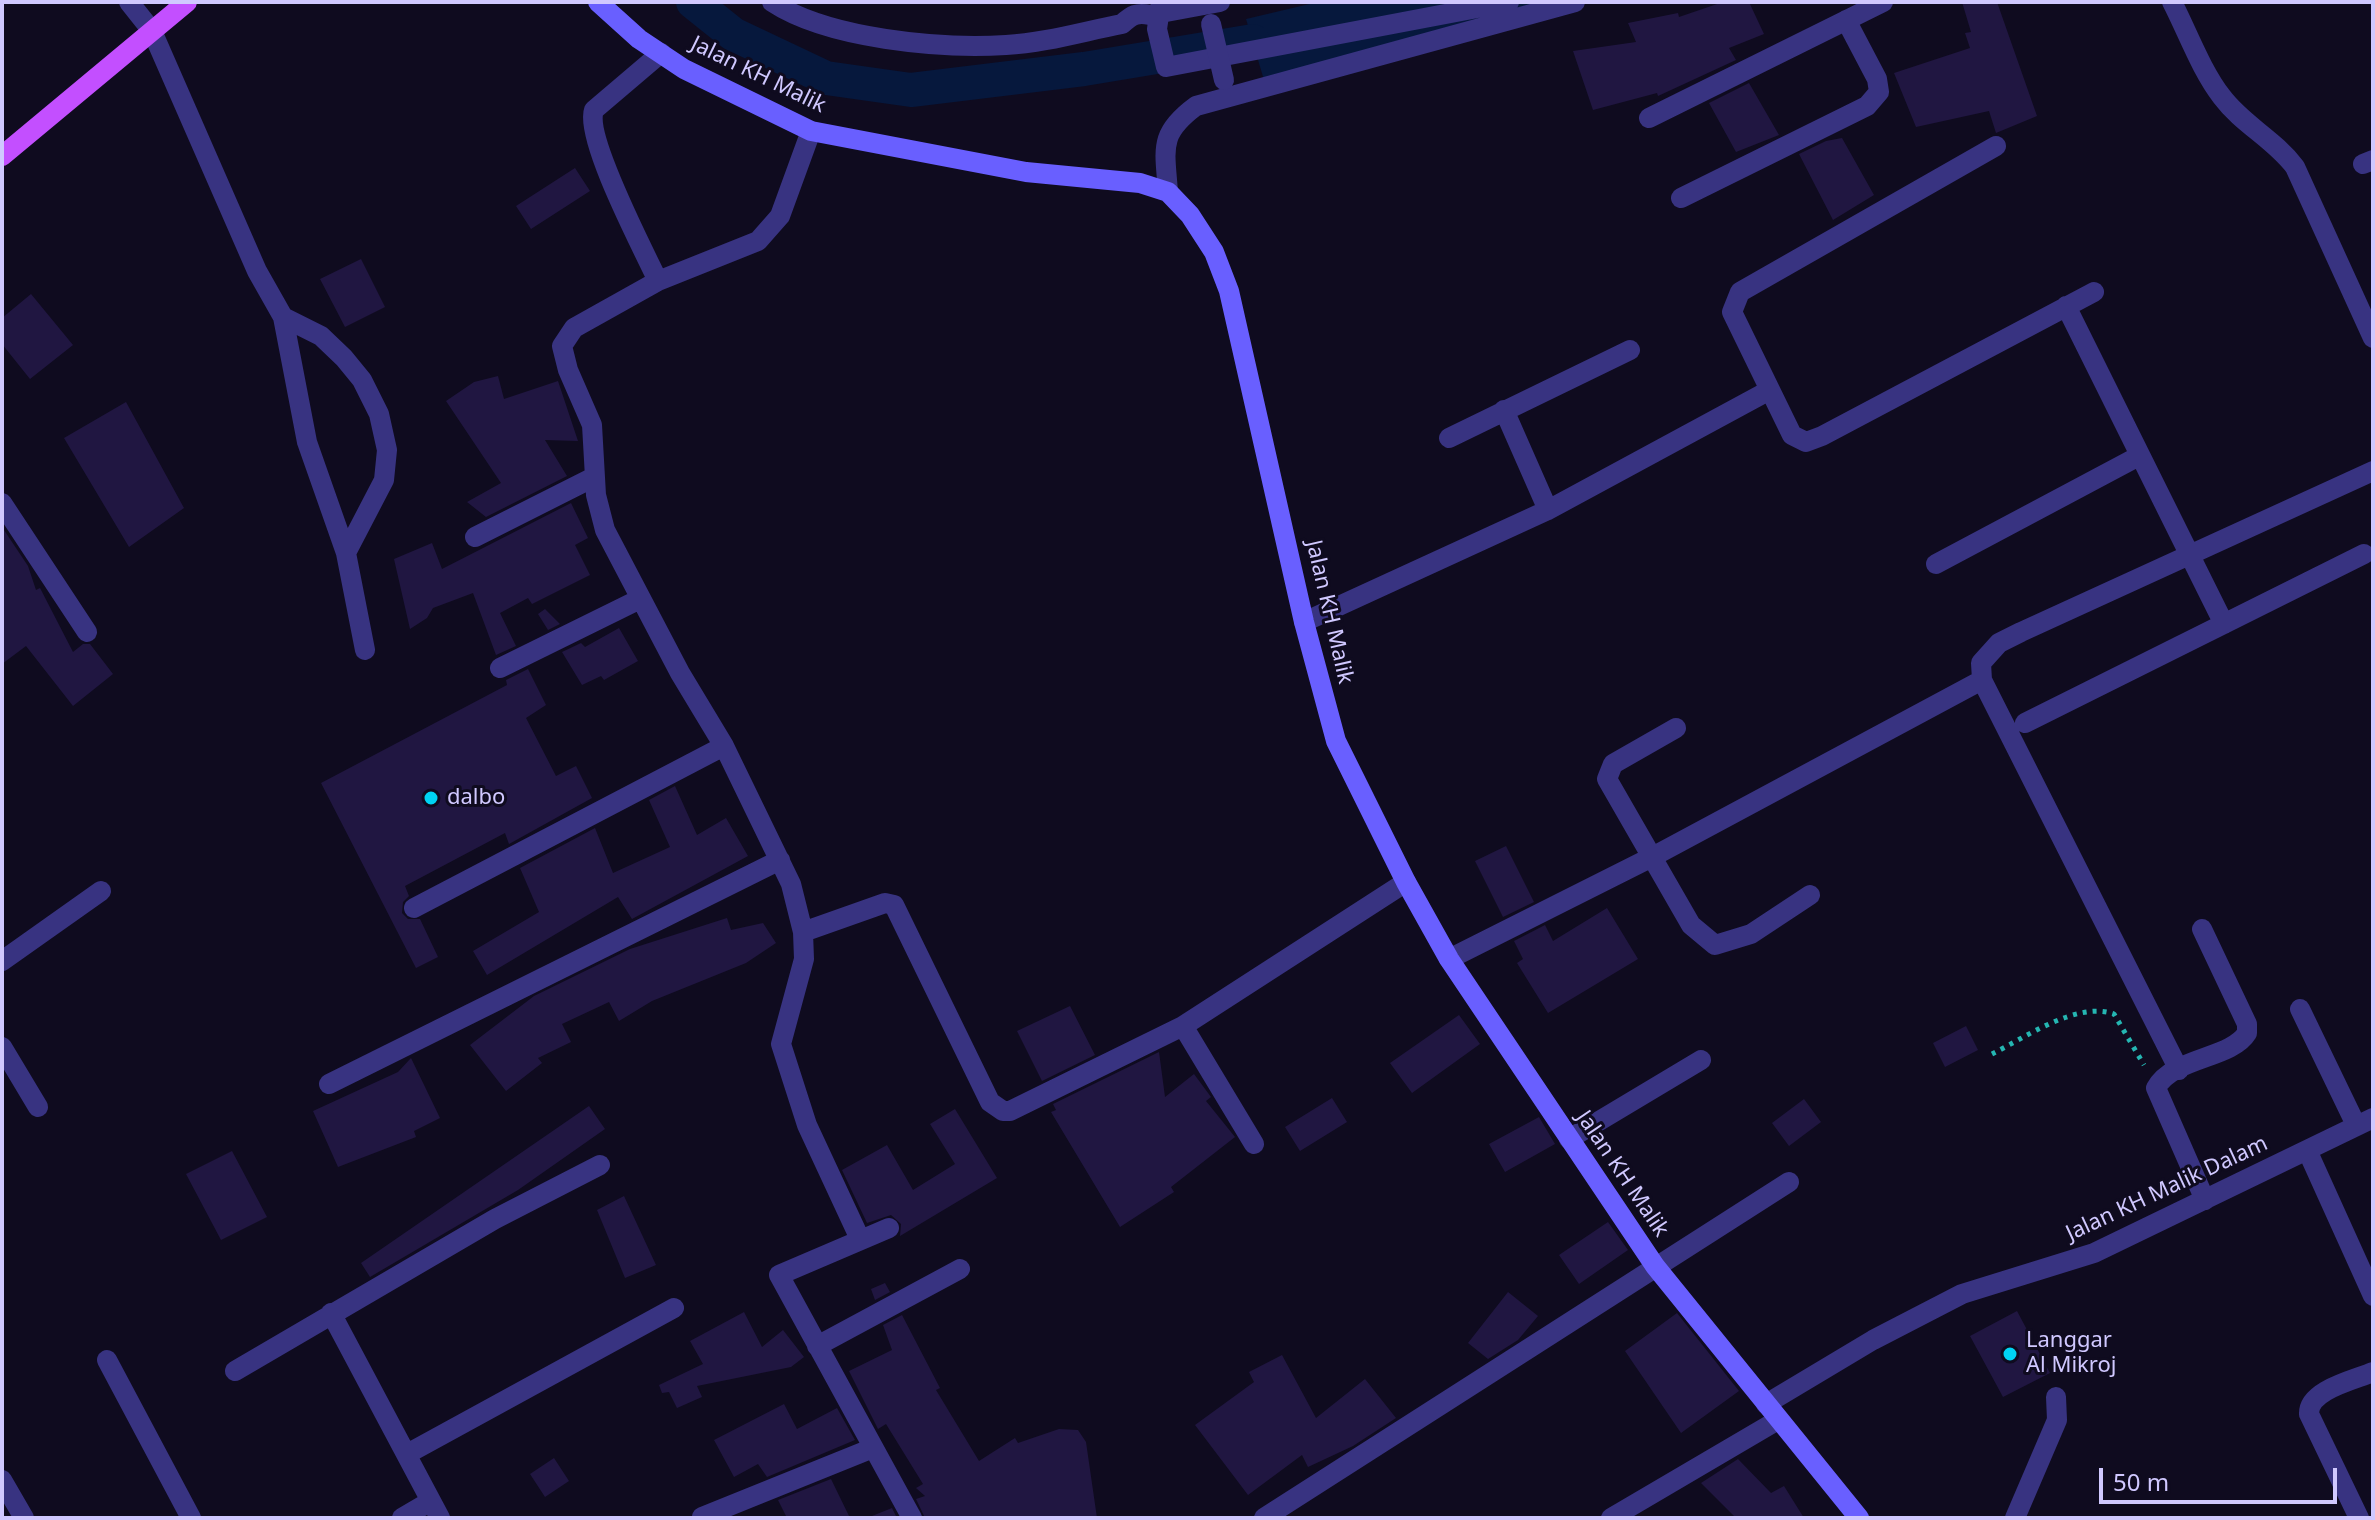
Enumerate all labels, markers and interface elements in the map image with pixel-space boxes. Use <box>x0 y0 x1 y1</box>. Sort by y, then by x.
street label: Jalan KH Malik <box>686 31 830 119</box>
street label: Jalan KH Malik <box>1300 538 1358 686</box>
place label: dalbo <box>447 785 505 811</box>
marker: dalbo <box>422 789 440 807</box>
street label: Jalan KH Malik <box>1570 1106 1674 1242</box>
street label: Jalan KH Malik Dalam <box>2062 1131 2272 1247</box>
place label: Langgar Al Mikroj <box>2026 1328 2116 1380</box>
marker: Langgar Al Mikroj <box>2001 1345 2019 1363</box>
scale bar <box>2103 1452 2341 1502</box>
text: 50 m <box>2113 1465 2169 1498</box>

